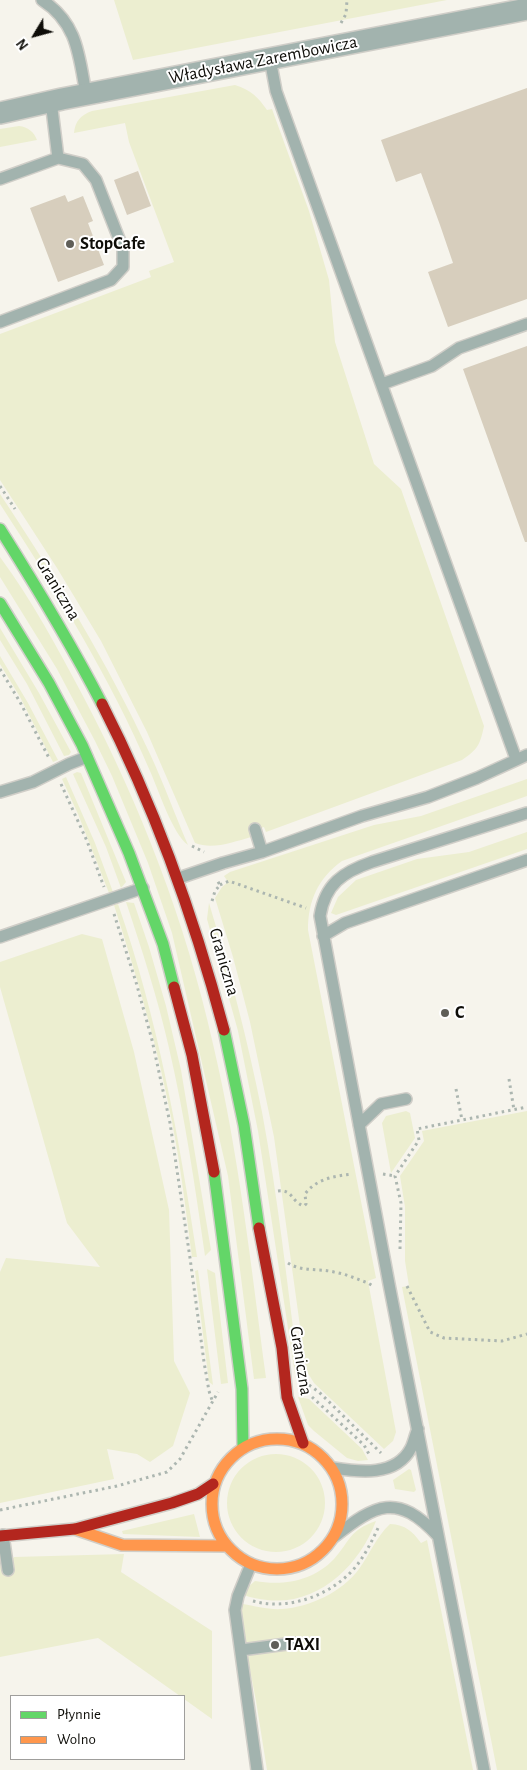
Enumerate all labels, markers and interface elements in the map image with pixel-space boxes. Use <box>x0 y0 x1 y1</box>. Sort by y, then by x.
north arrow <box>10 10 60 60</box>
street label: Władysława Zarembowicza <box>167 31 359 89</box>
text: N <box>15 36 32 52</box>
place label: StopCafe <box>80 233 145 255</box>
marker: StopCafe <box>64 238 76 250</box>
street label: Graniczna <box>31 554 85 624</box>
street label: Graniczna <box>204 925 244 999</box>
place label: C <box>455 1002 464 1024</box>
marker: C <box>439 1007 451 1019</box>
street label: Graniczna <box>285 1325 317 1397</box>
place label: TAXI <box>285 1634 320 1656</box>
marker: TAXI <box>269 1639 281 1651</box>
legend <box>10 1695 185 1760</box>
text: Płynnie <box>57 1707 101 1722</box>
text: Wolno <box>57 1732 96 1747</box>

